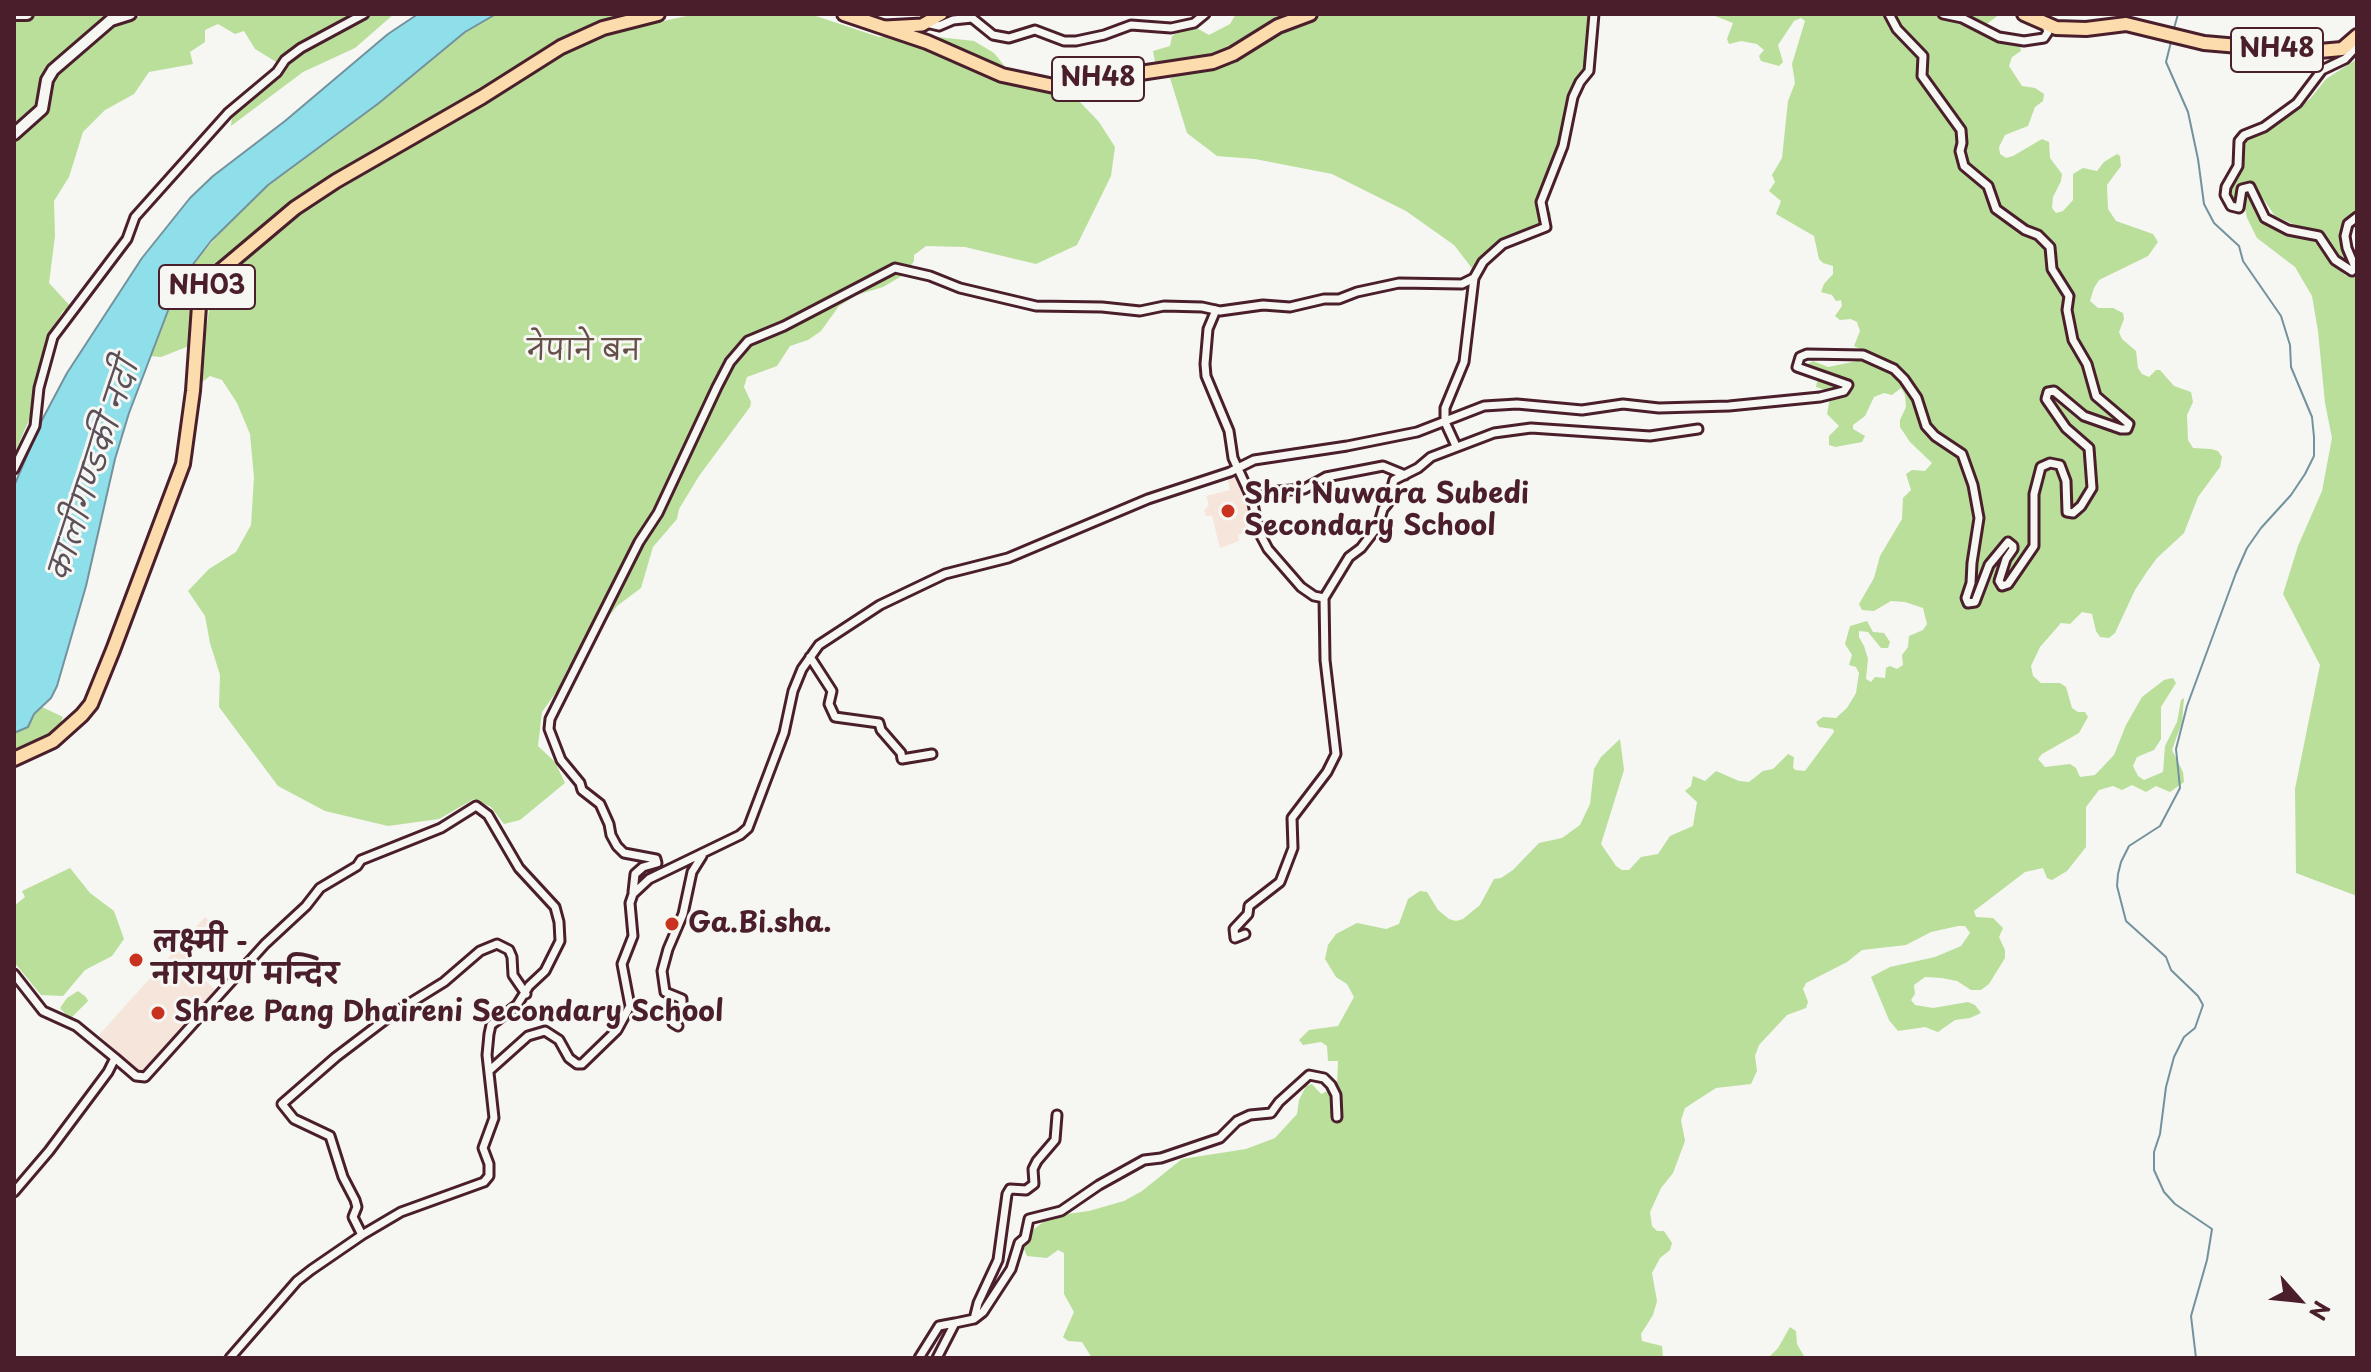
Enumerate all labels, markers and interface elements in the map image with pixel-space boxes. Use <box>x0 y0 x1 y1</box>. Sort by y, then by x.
road number: NH48 <box>2231 28 2323 72</box>
road number: NH48 <box>1052 57 1144 101</box>
road number: NH03 <box>159 265 255 309</box>
park label: नेपाने बन <box>527 335 641 369</box>
water label: कालीगण्डकी नदी <box>42 356 148 586</box>
place label: Shri Nuwara Subedi Secondary School <box>1244 478 1529 544</box>
marker: Shri Nuwara Subedi Secondary School <box>1219 502 1237 520</box>
place label: Ga.Bi.sha. <box>688 907 831 941</box>
marker: Ga.Bi.sha. <box>663 915 681 933</box>
place label: लक्ष्मी - नारायण मन्दिर <box>152 927 339 993</box>
marker: लक्ष्मी - नारायण मन्दिर <box>127 951 145 969</box>
place label: Shree Pang Dhaireni Secondary School <box>174 996 724 1030</box>
marker: Shree Pang Dhaireni Secondary School <box>149 1004 167 1022</box>
north arrow <box>2259 1260 2339 1340</box>
text: N <box>2302 1296 2339 1326</box>

